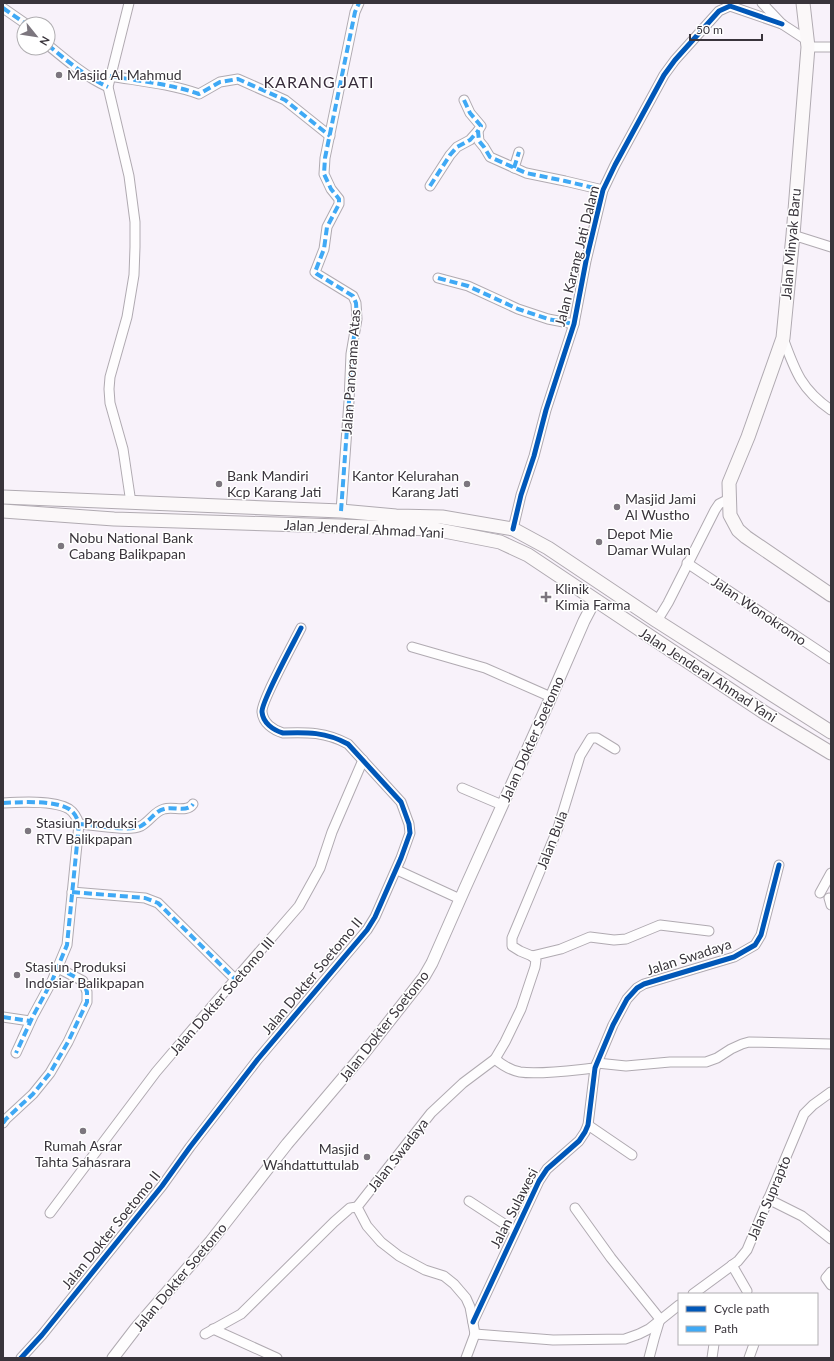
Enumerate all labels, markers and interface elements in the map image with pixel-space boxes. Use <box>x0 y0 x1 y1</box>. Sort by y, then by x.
north arrow <box>16 16 56 56</box>
scale bar <box>690 16 762 42</box>
text: 50 m <box>696 22 723 37</box>
text: N <box>37 34 53 48</box>
place label: Masjid Al Mahmud <box>67 66 182 83</box>
marker: Masjid Al Mahmud <box>54 70 64 80</box>
district label: KARANG JATI <box>263 72 375 91</box>
street label: Jalan Karang Jati Dalam <box>551 184 602 328</box>
street label: Jalan Minyak Baru <box>777 188 804 300</box>
street label: Jalan Panorama Atas <box>338 309 363 435</box>
place label: Bank Mandiri Kcp Karang Jati <box>227 467 321 500</box>
place label: Kantor Kelurahan Karang Jati <box>352 467 459 500</box>
marker: Bank Mandiri Kcp Karang Jati <box>214 479 224 489</box>
marker: Kantor Kelurahan Karang Jati <box>462 479 472 489</box>
place label: Masjid Jami Al Wustho <box>625 490 696 523</box>
marker: Masjid Jami Al Wustho <box>612 502 622 512</box>
street label: Jalan Jenderal Ahmad Yani <box>284 516 444 541</box>
place label: Depot Mie Damar Wulan <box>607 525 691 558</box>
place label: Nobu National Bank Cabang Balikpapan <box>69 529 194 562</box>
marker: Depot Mie Damar Wulan <box>594 537 604 547</box>
marker: Nobu National Bank Cabang Balikpapan <box>56 541 66 551</box>
street label: Jalan Wonokromo <box>709 573 810 649</box>
place label: Klinik Kimia Farma <box>555 580 631 613</box>
marker: Klinik Kimia Farma <box>540 591 552 603</box>
street label: Jalan Jenderal Ahmad Yani <box>636 624 780 725</box>
street label: Jalan Dokter Soetomo <box>496 673 567 804</box>
street label: Jalan Bula <box>533 808 570 871</box>
place label: Stasiun Produksi RTV Balikpapan <box>36 814 137 847</box>
marker: Stasiun Produksi RTV Balikpapan <box>23 826 33 836</box>
street label: Jalan Dokter Soetomo II <box>258 914 365 1038</box>
street label: Jalan Dokter Soetomo III <box>166 933 278 1058</box>
street label: Jalan Swadaya <box>644 935 733 978</box>
place label: Stasiun Produksi Indosiar Balikpapan <box>25 958 144 991</box>
street label: Jalan Dokter Soetomo <box>335 967 432 1084</box>
marker: Stasiun Produksi Indosiar Balikpapan <box>12 970 22 980</box>
street label: Jalan Swadaya <box>364 1115 431 1195</box>
marker: Rumah Asrar Tahta Sahasrara <box>78 1126 88 1136</box>
place label: Rumah Asrar Tahta Sahasrara <box>35 1137 131 1170</box>
place label: Masjid Wahdattuttulab <box>263 1140 359 1173</box>
marker: Masjid Wahdattuttulab <box>362 1152 372 1162</box>
street label: Jalan Suprapto <box>743 1153 794 1243</box>
street label: Jalan Sulawesi <box>486 1165 541 1251</box>
street label: Jalan Dokter Soetomo II <box>58 1167 164 1292</box>
street label: Jalan Dokter Soetomo <box>129 1219 230 1334</box>
legend <box>678 1293 818 1345</box>
text: Cycle path <box>714 1301 769 1316</box>
text: Path <box>714 1321 738 1336</box>

